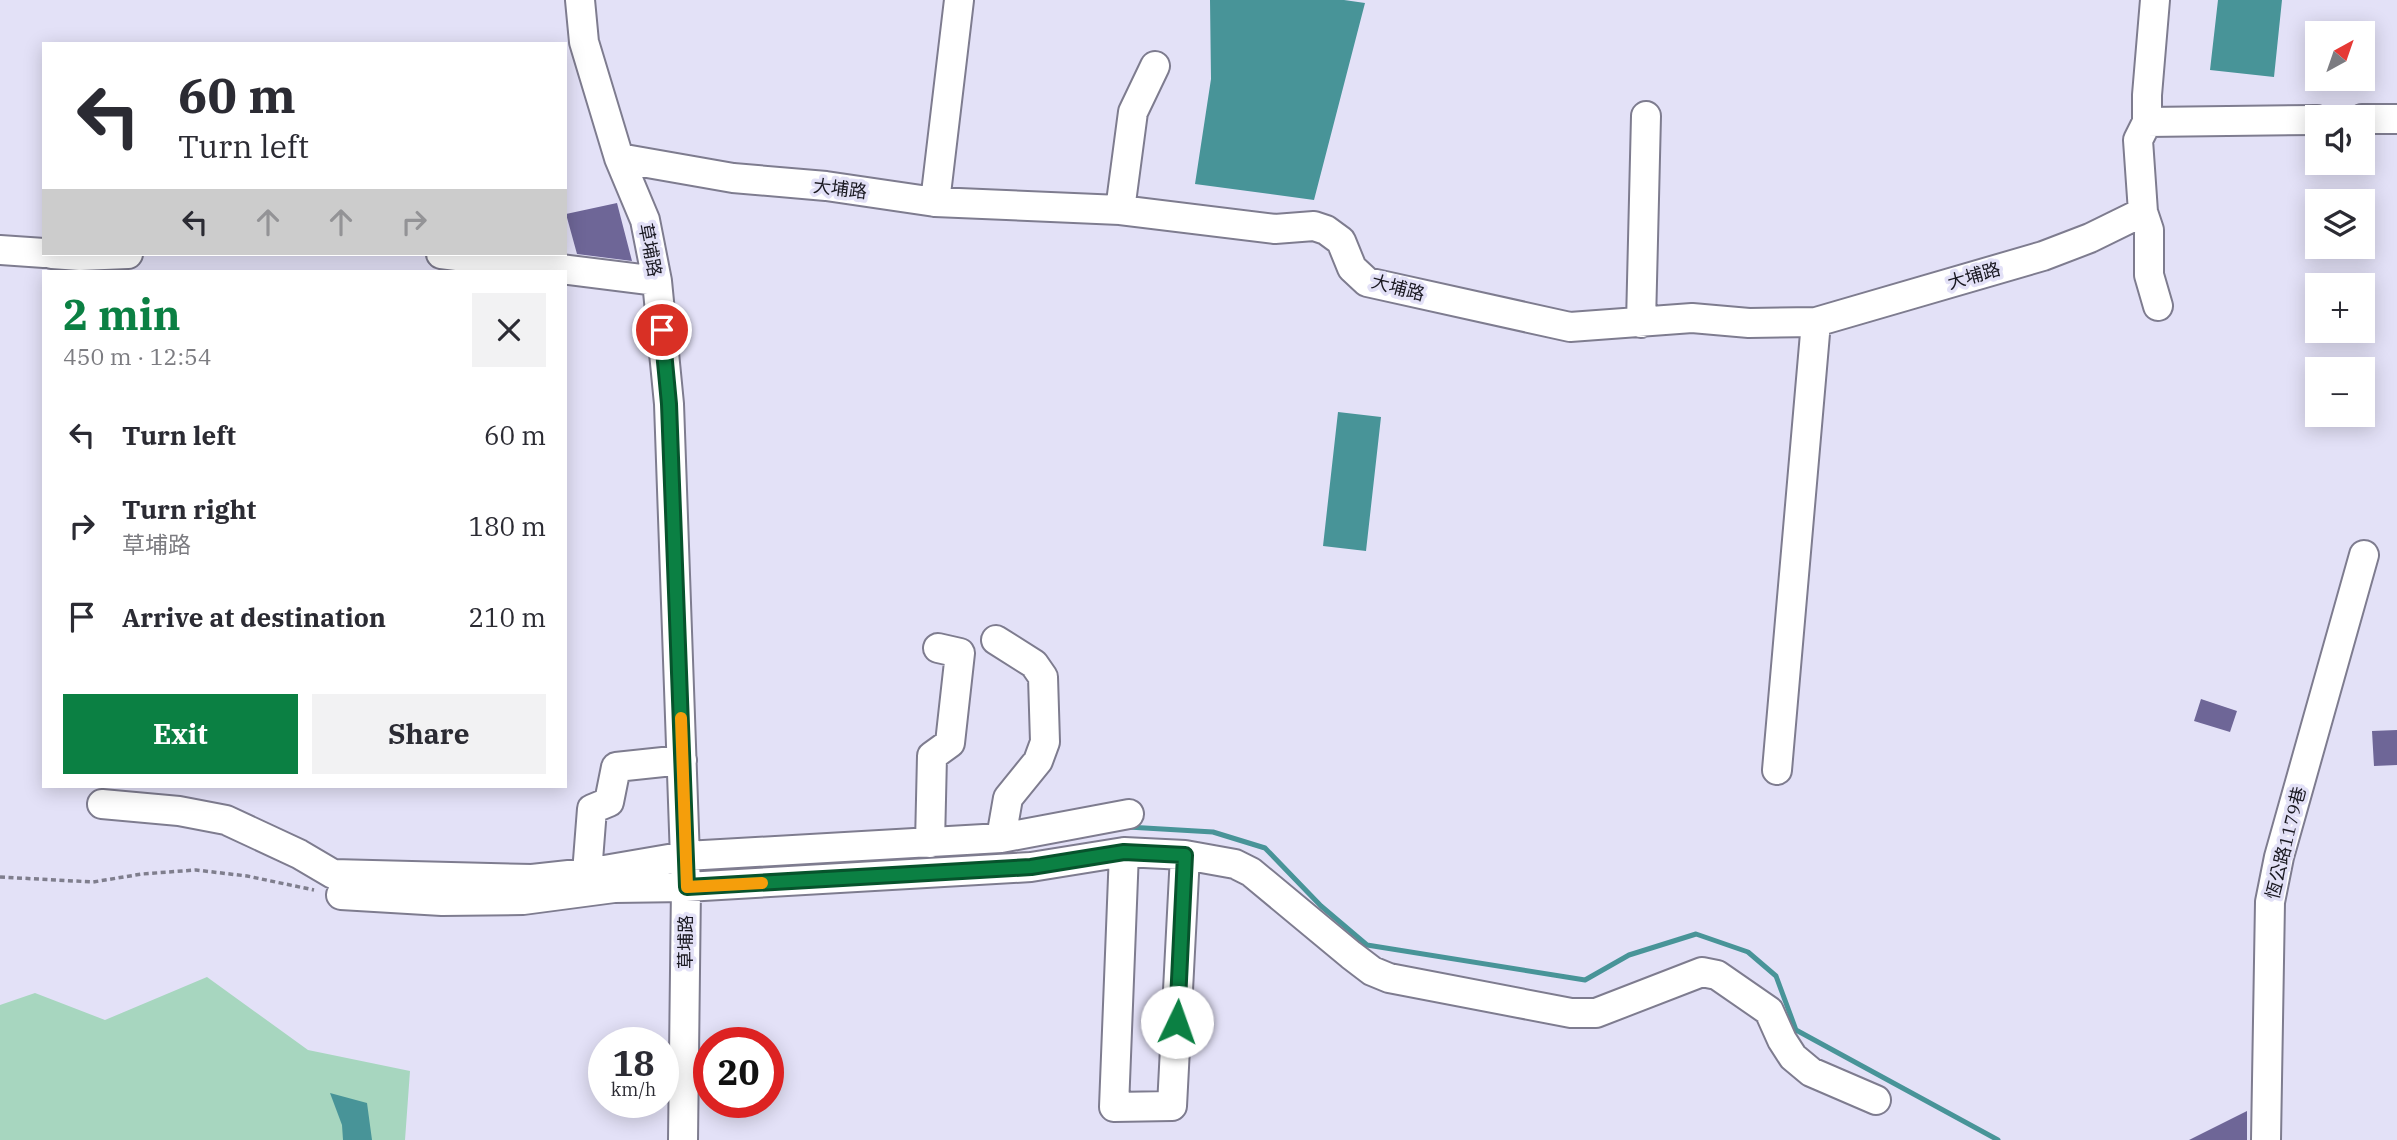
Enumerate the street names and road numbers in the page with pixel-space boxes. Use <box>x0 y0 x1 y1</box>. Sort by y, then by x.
street label: 大埔路 <box>812 174 868 203</box>
street label: 草埔路 <box>634 221 667 279</box>
street label: 大埔路 <box>1945 257 2003 294</box>
street label: 大埔路 <box>1369 269 1427 306</box>
street label: 恆公路1179巷 <box>2260 784 2311 902</box>
street label: 草埔路 <box>674 915 697 969</box>

